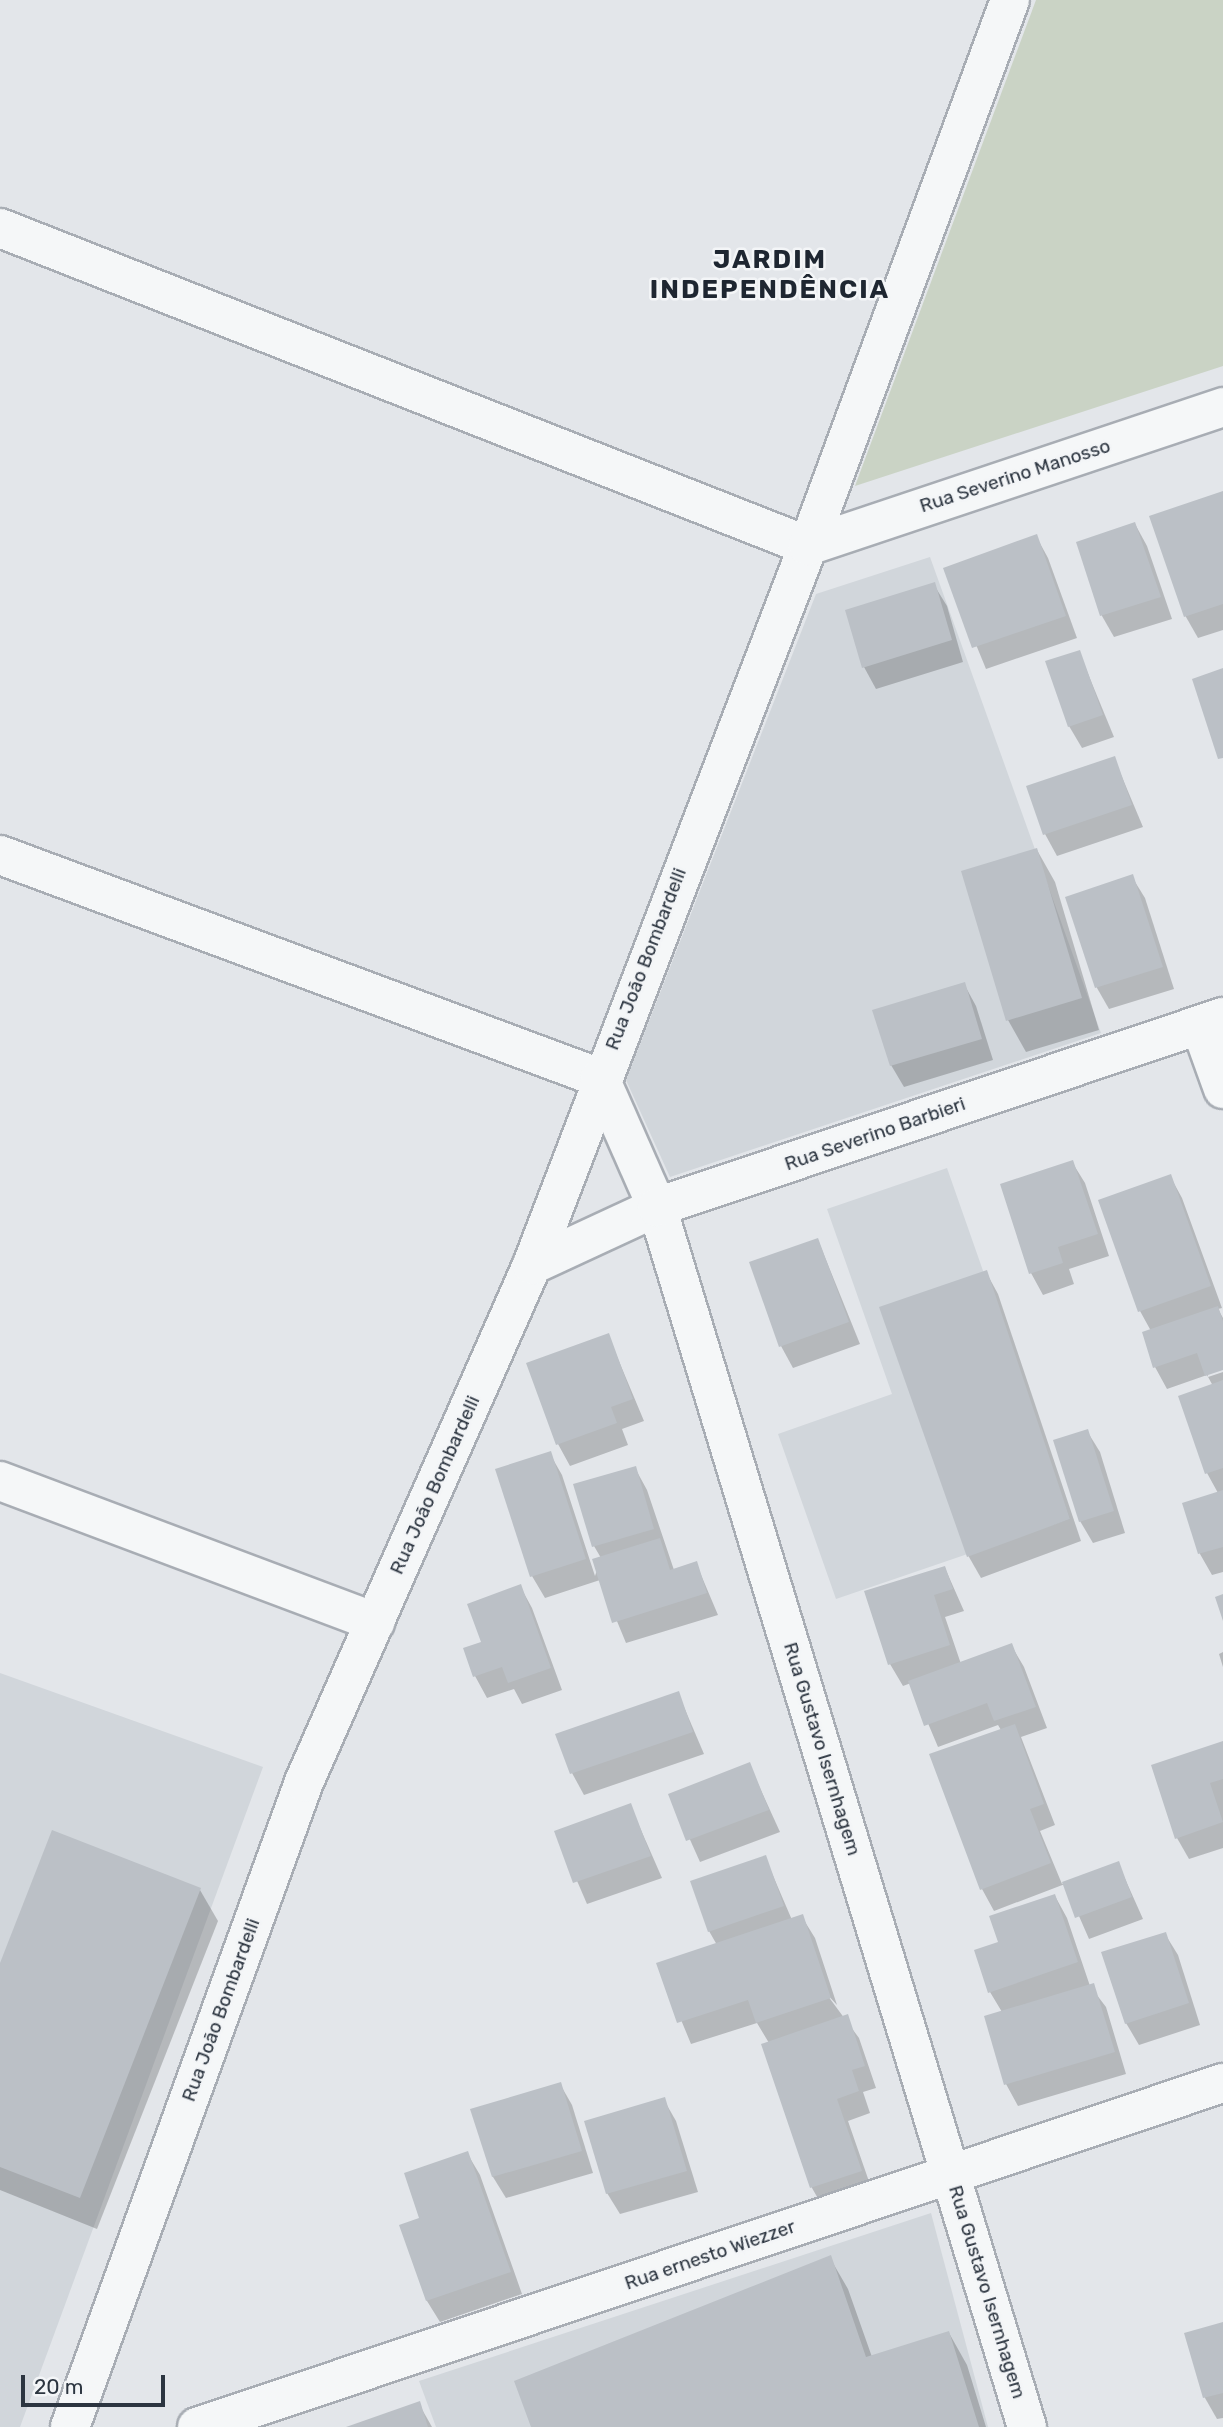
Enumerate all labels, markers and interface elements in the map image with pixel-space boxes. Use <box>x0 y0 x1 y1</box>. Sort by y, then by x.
district label: JARDIM INDEPENDÊNCIA <box>651 244 889 306</box>
street label: Rua Severino Manosso <box>917 434 1113 518</box>
street label: Rua João Bombardelli <box>601 865 691 1053</box>
street label: Rua Severino Barbieri <box>782 1092 968 1176</box>
street label: Rua João Bombardelli <box>385 1392 485 1578</box>
street label: Rua Gustavo Isernhagem <box>779 1640 865 1858</box>
street label: Rua João Bombardelli <box>177 1915 265 2105</box>
street label: Rua Gustavo Isernhagem <box>944 2183 1030 2401</box>
street label: Rua ernesto Wiezzer <box>622 2215 798 2295</box>
scale bar <box>24 2360 168 2404</box>
text: 20 m <box>34 2374 83 2399</box>

